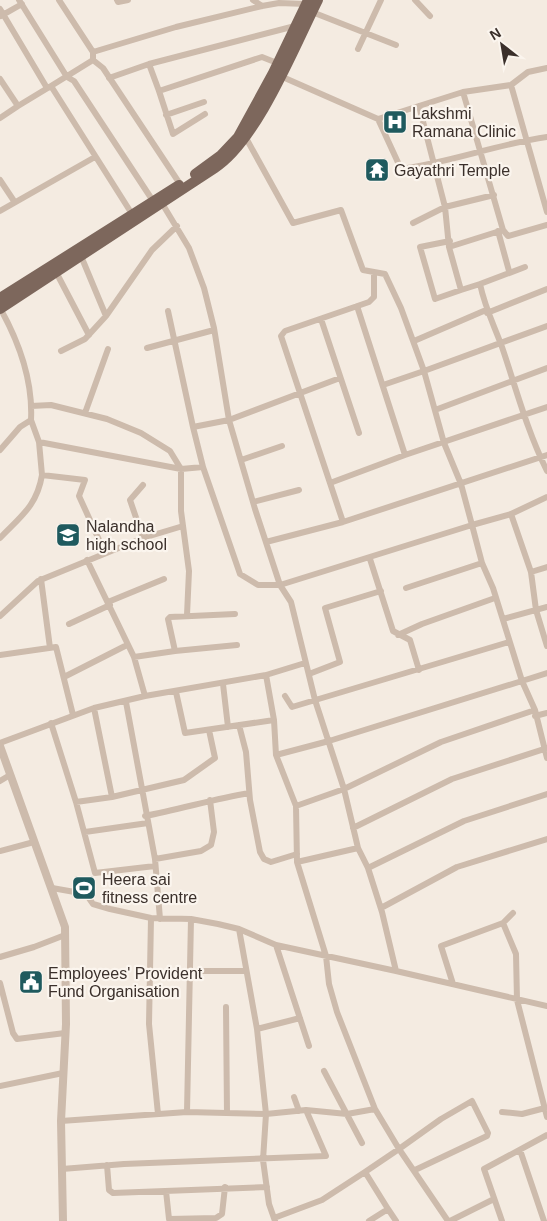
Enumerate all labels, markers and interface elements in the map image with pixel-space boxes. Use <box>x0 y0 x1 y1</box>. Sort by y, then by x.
north arrow <box>477 20 527 70</box>
text: N <box>487 24 504 43</box>
place label: Lakshmi Ramana Clinic <box>412 105 516 140</box>
hospital icon: Lakshmi Ramana Clinic <box>382 109 408 135</box>
temple icon: Gayathri Temple <box>364 157 390 183</box>
place label: Gayathri Temple <box>394 162 510 179</box>
place label: Nalandha high school <box>86 518 167 553</box>
school or university icon: Nalandha high school <box>55 522 81 548</box>
place label: Heera sai fitness centre <box>102 871 197 906</box>
sports icon: Heera sai fitness centre <box>71 875 97 901</box>
place label: Employees' Provident Fund Organisation <box>48 965 203 1000</box>
public building icon: Employees' Provident Fund Organisation <box>18 969 44 995</box>

